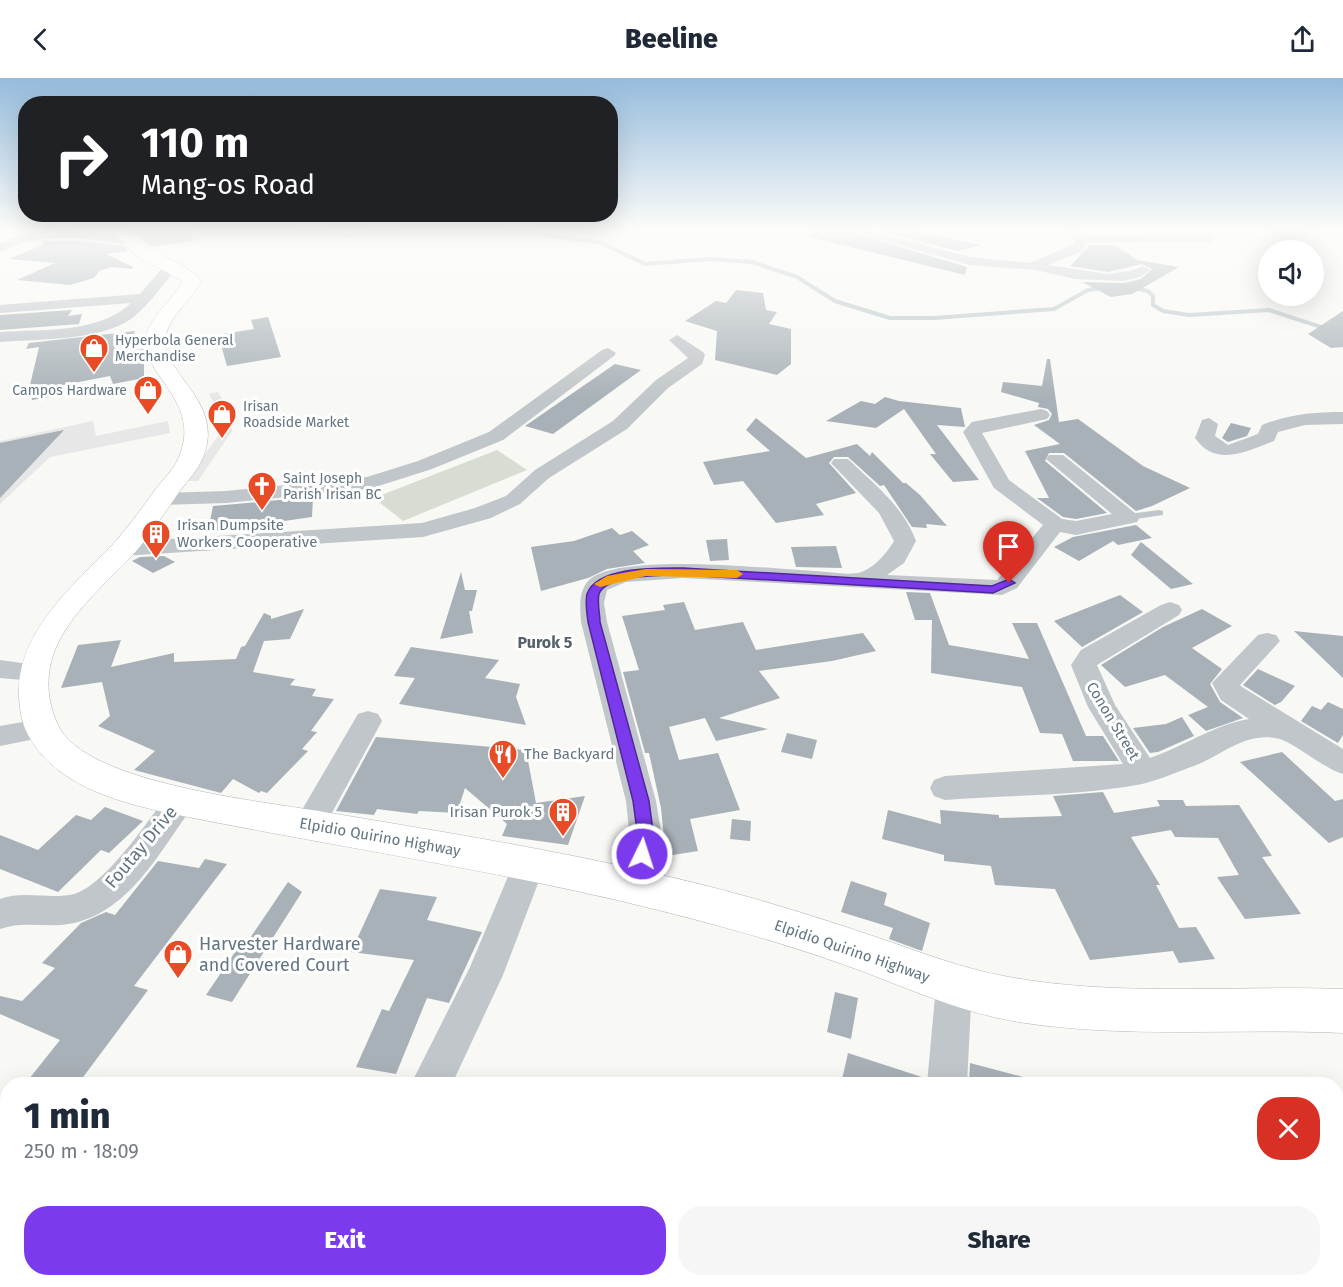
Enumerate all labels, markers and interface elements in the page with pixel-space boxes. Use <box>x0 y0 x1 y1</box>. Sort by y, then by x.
icon: back <box>24 23 57 56</box>
text: Beeline <box>625 23 718 55</box>
icon: share <box>1286 23 1319 56</box>
text: 110 m <box>141 118 249 168</box>
icon: right <box>42 120 120 198</box>
text: Mang-os Road <box>141 169 315 201</box>
map controls <box>1258 240 1324 306</box>
button: sound <box>1258 240 1324 306</box>
shop icon: Hyperbola General Merchandise <box>78 332 110 374</box>
place label: Hyperbola General Merchandise <box>115 332 233 365</box>
shop icon: Campos Hardware <box>132 374 164 416</box>
place label: Campos Hardware <box>12 382 127 399</box>
shop icon: Irisan Roadside Market <box>206 398 238 440</box>
place label: Irisan Roadside Market <box>243 398 350 431</box>
church icon: Saint Joseph Parish Irisan BC <box>246 470 278 512</box>
place label: Saint Joseph Parish Irisan BC <box>283 470 382 503</box>
place label: Irisan Dumpsite Workers Cooperative <box>177 516 317 551</box>
building icon: Irisan Dumpsite Workers Cooperative <box>140 518 172 560</box>
pin <box>983 521 1034 583</box>
icon: arrive <box>992 530 1025 563</box>
district label: Purok 5 <box>518 633 573 652</box>
street label: Conon Street <box>1083 679 1144 764</box>
restaurant icon: The Backyard <box>487 738 519 780</box>
place label: The Backyard <box>524 745 614 763</box>
building icon: Irisan Purok 5 <box>547 796 579 838</box>
street label: Foutay Drive <box>100 801 182 893</box>
place label: Irisan Purok 5 <box>449 803 542 821</box>
street label: Elpidio Quirino Highway <box>298 814 463 860</box>
position arrow <box>610 822 674 886</box>
street label: Elpidio Quirino Highway <box>772 916 933 986</box>
place label: Harvester Hardware and Covered Court <box>199 933 361 976</box>
shop icon: Harvester Hardware and Covered Court <box>162 938 194 980</box>
text: 1 min <box>24 1094 110 1138</box>
button: close <box>1257 1097 1320 1160</box>
text: 250 m · 18:09 <box>24 1139 139 1163</box>
button: Exit <box>24 1206 666 1275</box>
button: Share <box>678 1206 1320 1275</box>

